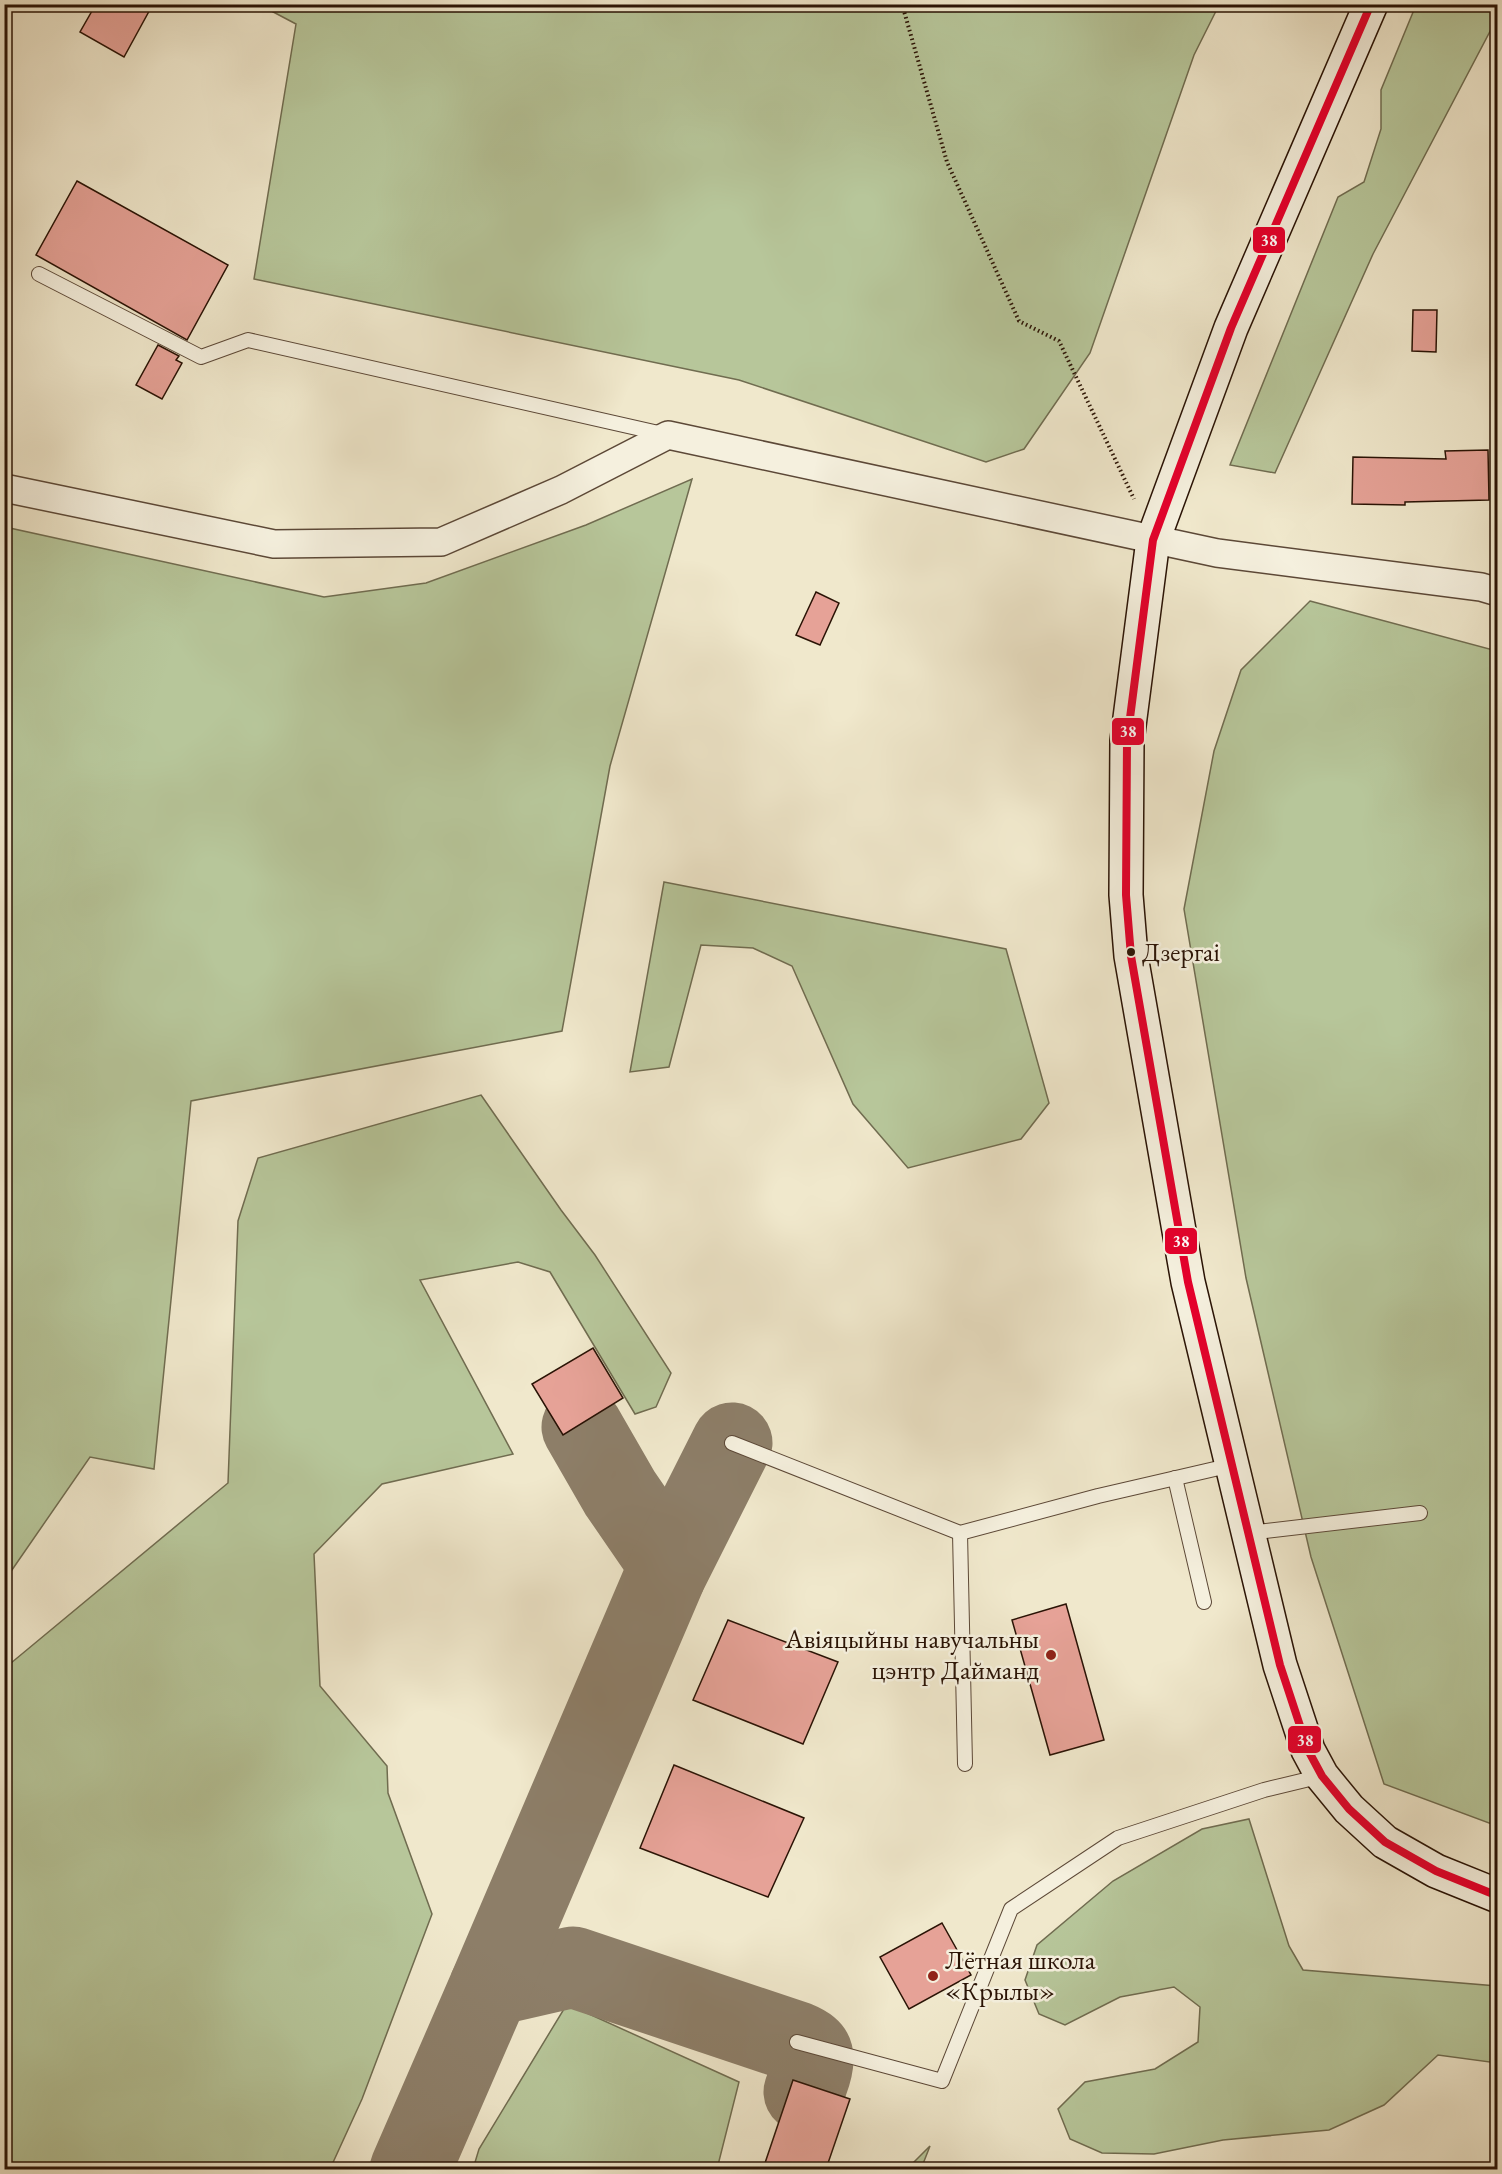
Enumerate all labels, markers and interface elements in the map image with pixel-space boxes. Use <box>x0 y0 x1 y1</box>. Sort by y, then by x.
line badge: 38 <box>1252 226 1286 254</box>
text: 38 <box>1261 230 1277 251</box>
line badge: 38 <box>1111 717 1145 746</box>
text: 38 <box>1120 721 1136 742</box>
place label: Дзергаі <box>1142 935 1220 969</box>
marker: Дзергаі <box>1125 946 1137 958</box>
line badge: 38 <box>1164 1227 1198 1255</box>
text: 38 <box>1173 1231 1189 1252</box>
place label: Авіяцыйны навучальны цэнтр Дайманд <box>784 1621 1039 1687</box>
marker: Авіяцыйны навучальны цэнтр Дайманд <box>1044 1648 1058 1662</box>
line badge: 38 <box>1287 1725 1322 1754</box>
text: 38 <box>1297 1730 1313 1751</box>
place label: Лётная школа «Крылы» <box>945 1942 1096 2008</box>
marker: Лётная школа «Крылы» <box>926 1969 940 1983</box>

